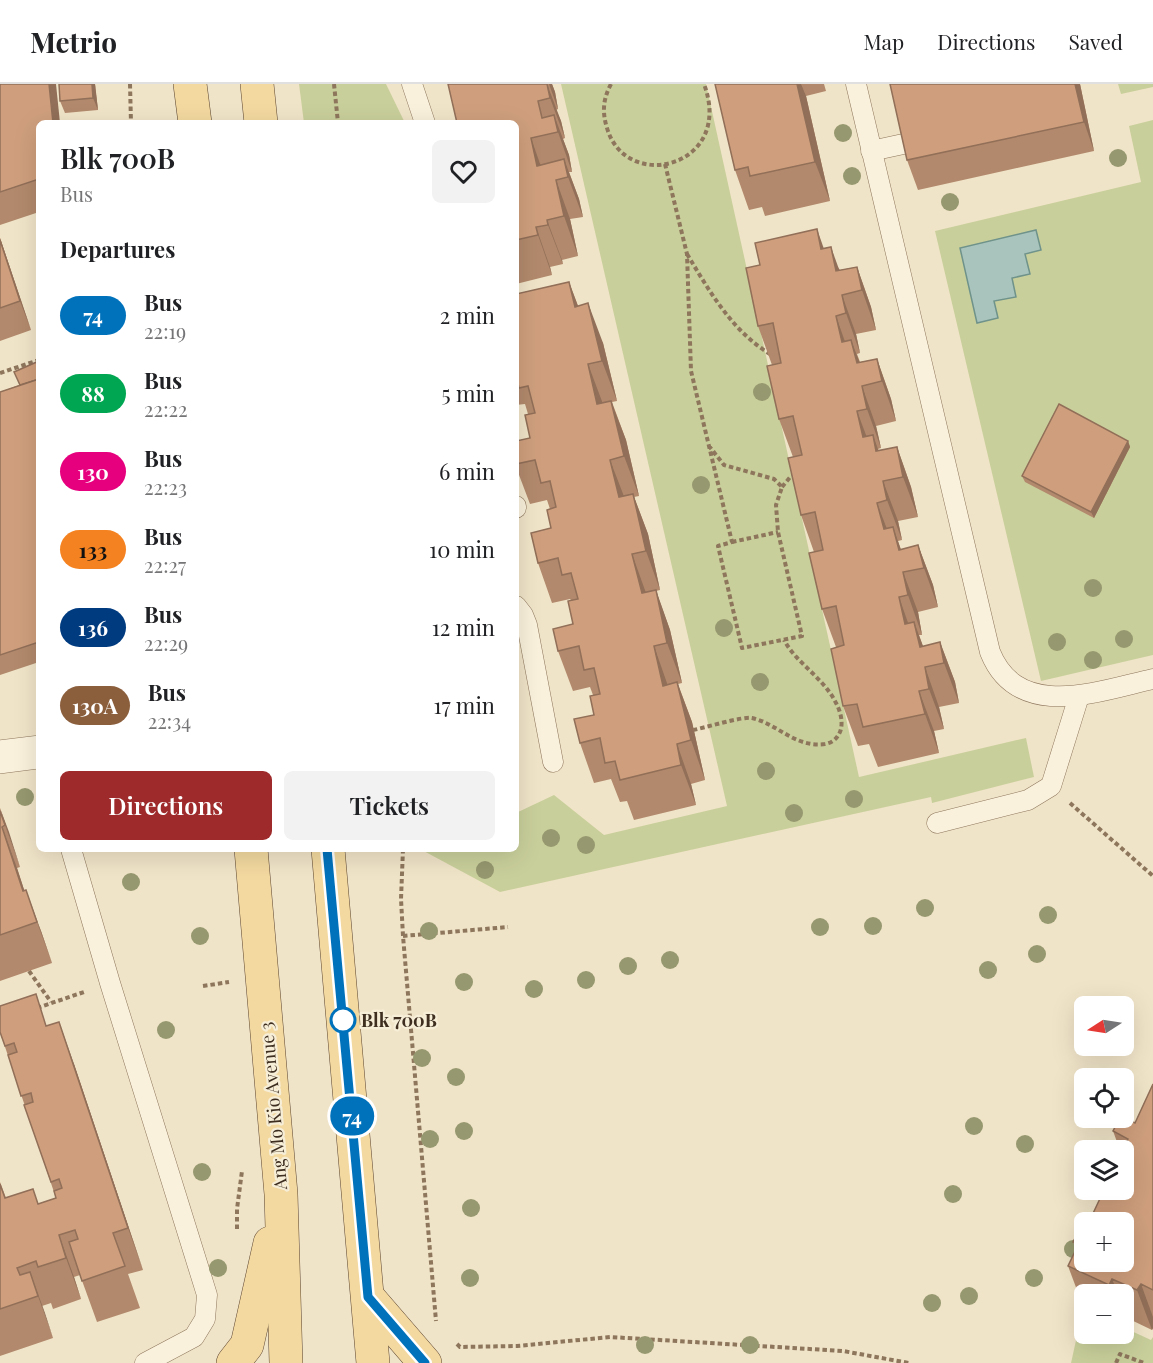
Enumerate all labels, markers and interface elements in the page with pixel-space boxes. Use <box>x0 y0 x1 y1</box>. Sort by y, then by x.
text: Metrio <box>30 23 117 60</box>
text: Map <box>863 27 904 55</box>
text: Directions <box>937 27 1035 55</box>
text: Saved <box>1068 27 1123 55</box>
text: Blk 700B <box>60 139 175 176</box>
button: heart <box>432 140 495 203</box>
text: Bus <box>60 180 93 207</box>
text: Departures <box>60 234 175 264</box>
text: Bus <box>144 287 182 317</box>
text: 2 min <box>440 300 495 330</box>
text: 74 <box>83 301 103 329</box>
text: 22:19 <box>144 317 186 344</box>
text: Bus <box>144 365 182 395</box>
text: 5 min <box>442 378 495 408</box>
text: 88 <box>81 379 105 407</box>
text: 22:22 <box>144 395 188 422</box>
text: Bus <box>144 443 182 473</box>
text: 6 min <box>439 456 495 486</box>
text: 130 <box>77 457 109 485</box>
text: 22:23 <box>144 473 187 500</box>
text: Bus <box>144 521 182 551</box>
text: 10 min <box>429 534 495 564</box>
text: 133 <box>79 535 107 563</box>
text: 22:27 <box>144 551 186 578</box>
text: Bus <box>144 599 182 629</box>
text: 12 min <box>432 612 495 642</box>
text: 136 <box>78 613 108 641</box>
text: 22:29 <box>144 629 188 656</box>
text: Bus <box>148 677 186 707</box>
text: 17 min <box>434 690 495 720</box>
text: 130A <box>72 691 118 719</box>
text: 22:34 <box>148 707 191 734</box>
button: Directions <box>60 771 272 840</box>
button: Tickets <box>284 771 495 840</box>
north arrow <box>1074 996 1134 1056</box>
map controls <box>1074 996 1134 1344</box>
marker: Blk 700B <box>330 1007 356 1033</box>
place label: Blk 700B <box>361 1008 437 1032</box>
street label: Ang Mo Kio Avenue 3 <box>254 1021 292 1192</box>
button: locate <box>1074 1068 1134 1128</box>
line badge: 74 <box>325 1096 379 1136</box>
text: 74 <box>342 1102 362 1130</box>
button: layers <box>1074 1140 1134 1200</box>
button: + <box>1074 1212 1134 1272</box>
button: − <box>1074 1284 1134 1344</box>

